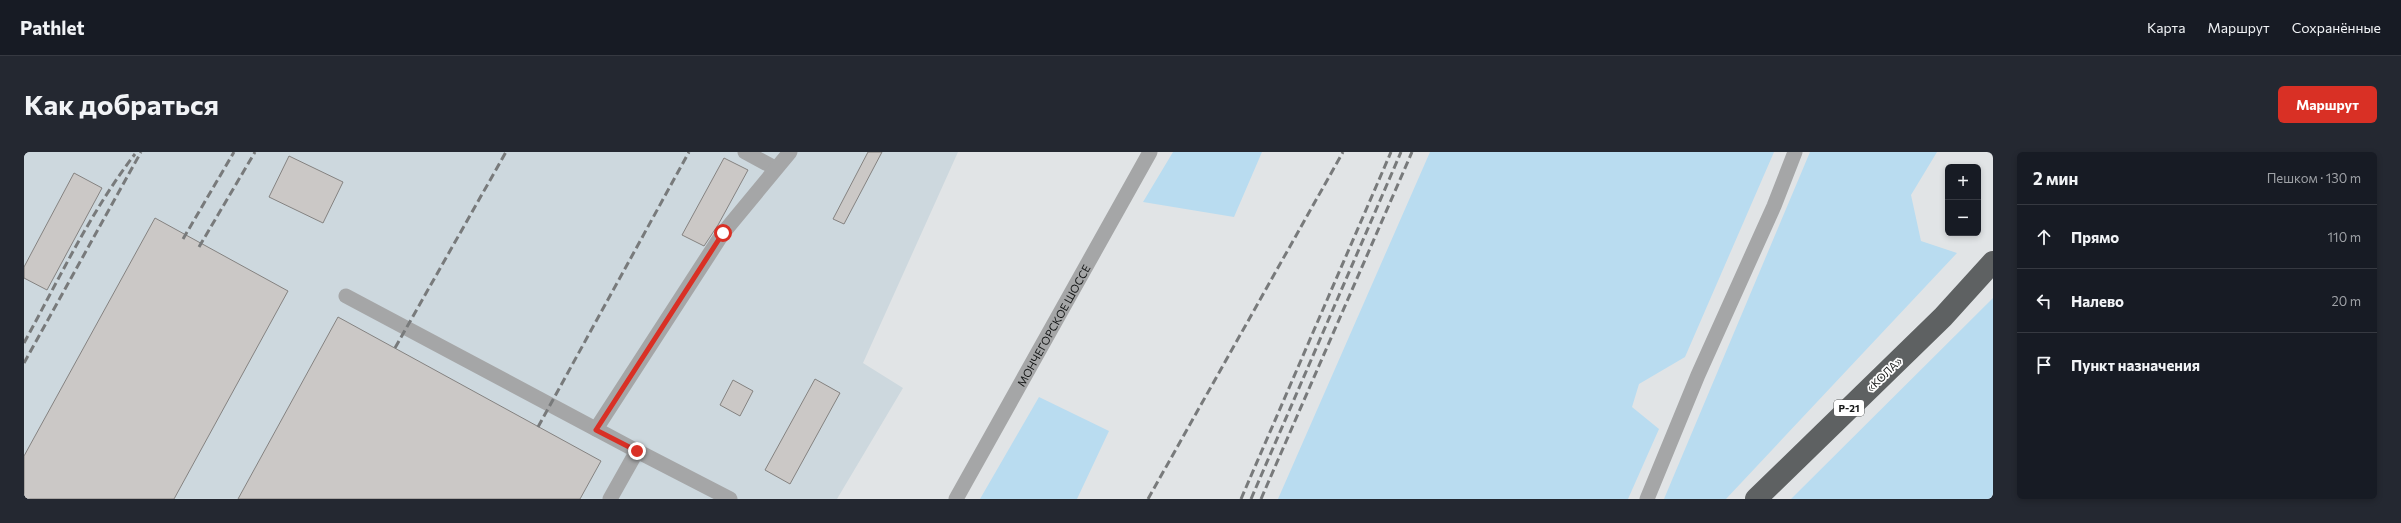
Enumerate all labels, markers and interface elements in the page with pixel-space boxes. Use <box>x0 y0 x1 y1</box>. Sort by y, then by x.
text: Pathlet <box>20 16 85 39</box>
text: Карта <box>2147 19 2185 36</box>
text: Маршрут <box>2207 19 2270 36</box>
text: Сохранённые <box>2292 19 2381 36</box>
button: Маршрут <box>2278 86 2377 123</box>
text: Как добраться <box>24 87 219 121</box>
map controls <box>1945 164 1981 236</box>
button: + <box>1945 164 1981 200</box>
text: 2 мин <box>2033 168 2078 189</box>
text: Пешком · 130 m <box>2267 170 2361 186</box>
button: − <box>1945 200 1981 236</box>
route start <box>714 224 732 242</box>
icon: ahead <box>2033 226 2055 248</box>
text: Прямо <box>2071 228 2119 246</box>
text: 110 m <box>2328 229 2361 245</box>
street label: МОНЧЕГОРСКОЕ ШОССЕ <box>1014 262 1092 389</box>
icon: left <box>2033 290 2055 312</box>
text: Налево <box>2071 292 2124 310</box>
text: 20 m <box>2332 293 2361 309</box>
street label: «КОЛА» <box>1864 354 1904 394</box>
icon: arrive <box>2033 354 2055 376</box>
text: Пункт назначения <box>2071 356 2200 374</box>
road number: Р-21 <box>1834 400 1864 416</box>
route end <box>628 442 646 460</box>

